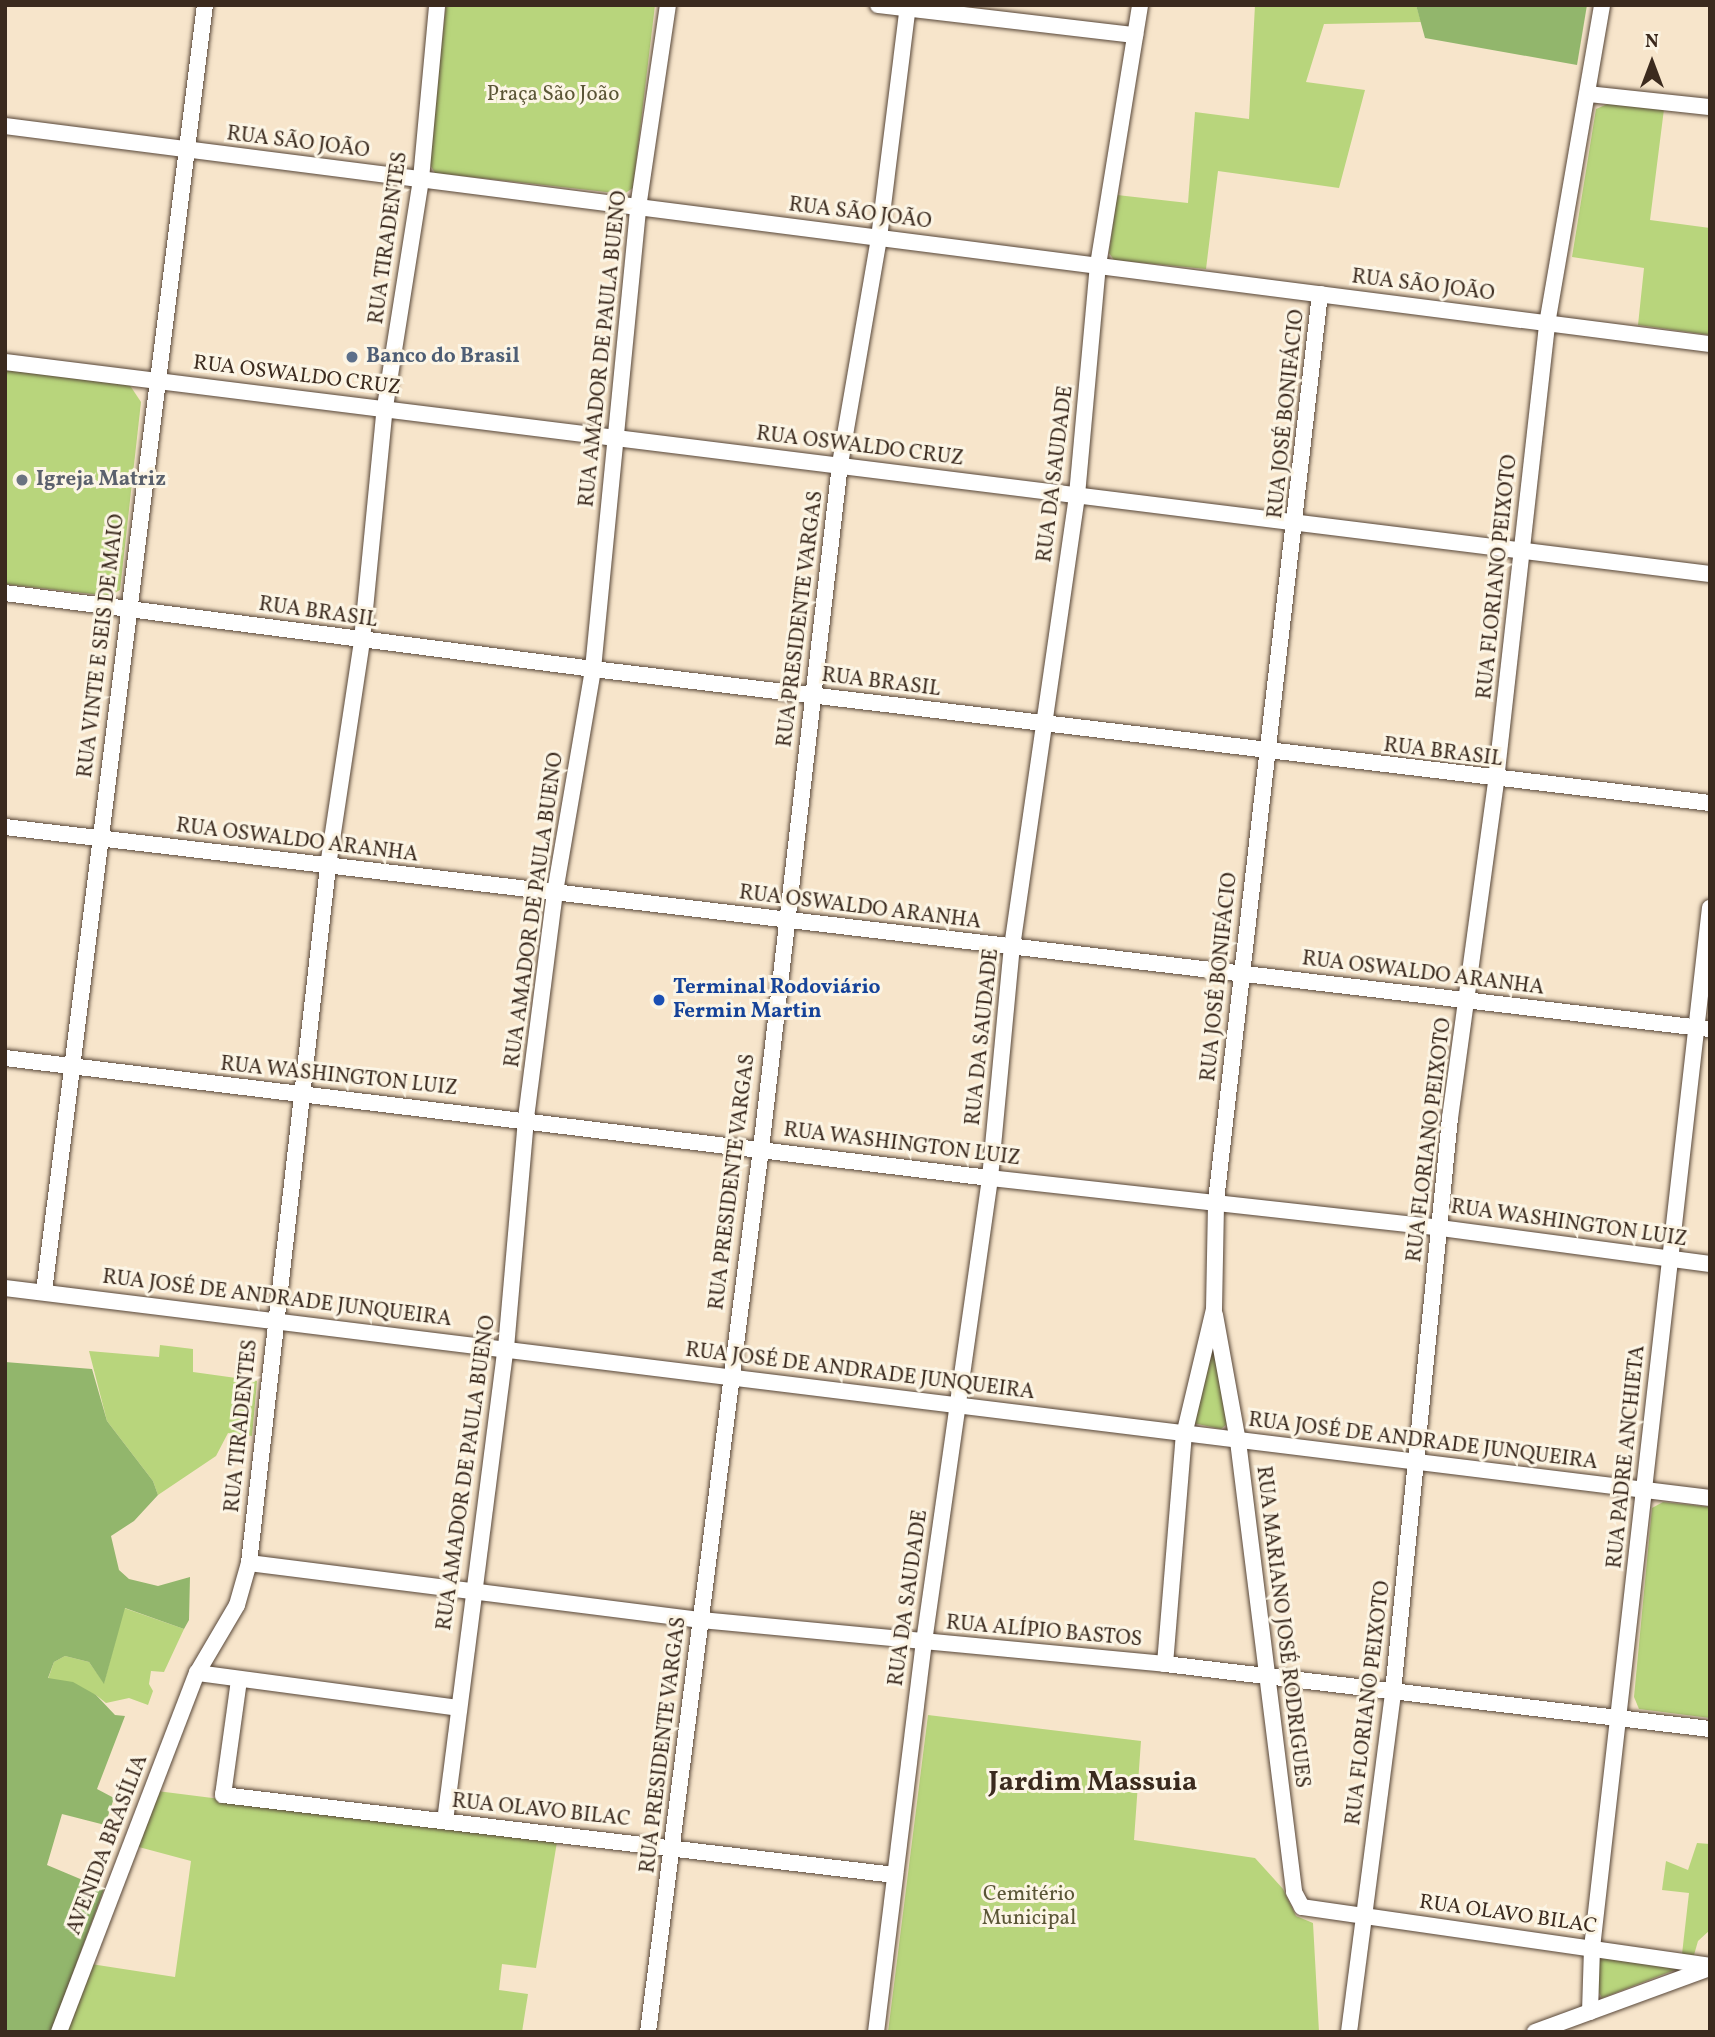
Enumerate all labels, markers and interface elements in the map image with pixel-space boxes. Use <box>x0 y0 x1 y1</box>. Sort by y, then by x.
north arrow <box>1617 28 1687 98</box>
text: N <box>1645 29 1659 55</box>
park label: Praça São João <box>487 82 619 108</box>
street label: RUA SÃO JOÃO <box>225 122 371 164</box>
street label: RUA TIRADENTES <box>364 150 414 326</box>
street label: RUA AMADOR DE PAULA BUENO <box>575 190 633 508</box>
street label: RUA SÃO JOÃO <box>787 193 933 235</box>
street label: RUA SÃO JOÃO <box>1350 265 1496 307</box>
street label: RUA JOSÉ BONIFÁCIO <box>1263 308 1311 520</box>
place label: Banco do Brasil <box>366 344 520 370</box>
marker: Banco do Brasil <box>344 349 360 365</box>
street label: RUA OSWALDO CRUZ <box>192 351 402 401</box>
street label: RUA DA SAUDADE <box>1033 384 1079 564</box>
street label: RUA OSWALDO CRUZ <box>755 422 965 472</box>
street label: RUA FLORIANO PEIXOTO <box>1473 453 1523 701</box>
place label: Igreja Matriz <box>36 467 166 493</box>
marker: Igreja Matriz <box>14 472 30 488</box>
street label: RUA PRESIDENTE VARGAS <box>773 489 829 749</box>
street label: RUA VINTE E SEIS DE MAIO <box>73 512 131 780</box>
street label: RUA BRASIL <box>257 592 379 634</box>
street label: RUA BRASIL <box>820 663 942 703</box>
street label: RUA BRASIL <box>1382 733 1504 773</box>
street label: RUA AMADOR DE PAULA BUENO <box>500 751 570 1069</box>
street label: RUA OSWALDO ARANHA <box>175 814 419 868</box>
street label: RUA JOSÉ BONIFÁCIO <box>1196 871 1244 1083</box>
street label: RUA OSWALDO ARANHA <box>738 881 982 935</box>
street label: RUA DA SAUDADE <box>961 947 1005 1127</box>
street label: RUA OSWALDO ARANHA <box>1301 947 1545 1001</box>
place label: Terminal Rodoviário Fermin Martin <box>673 975 880 1025</box>
marker: Terminal Rodoviário Fermin Martin <box>651 992 667 1008</box>
street label: RUA FLORIANO PEIXOTO <box>1402 1016 1458 1264</box>
street label: RUA WASHINGTON LUIZ <box>219 1052 459 1102</box>
street label: RUA PRESIDENTE VARGAS <box>705 1052 761 1312</box>
street label: RUA WASHINGTON LUIZ <box>782 1118 1022 1172</box>
street label: RUA WASHINGTON LUIZ <box>1449 1195 1689 1253</box>
street label: RUA JOSÉ DE ANDRADE JUNQUEIRA <box>101 1265 453 1333</box>
street label: RUA AMADOR DE PAULA BUENO <box>432 1314 502 1632</box>
street label: RUA TIRADENTES <box>220 1338 264 1514</box>
street label: RUA JOSÉ DE ANDRADE JUNQUEIRA <box>684 1338 1036 1406</box>
street label: RUA PADRE ANCHIETA <box>1603 1344 1651 1570</box>
street label: RUA JOSÉ DE ANDRADE JUNQUEIRA <box>1247 1408 1599 1476</box>
street label: RUA MARIANO JOSÉ RODRIGUES <box>1250 1465 1314 1789</box>
street label: RUA DA SAUDADE <box>884 1508 934 1688</box>
street label: RUA FLORIANO PEIXOTO <box>1341 1579 1397 1827</box>
street label: RUA ALÍPIO BASTOS <box>945 1611 1143 1653</box>
street label: RUA PRESIDENTE VARGAS <box>636 1615 692 1875</box>
street label: AVENIDA BRASÍLIA <box>62 1751 154 1939</box>
district label: Jardim Massuia <box>989 1766 1197 1800</box>
street label: RUA OLAVO BILAC <box>450 1789 632 1833</box>
park label: Cemitério Municipal <box>982 1882 1076 1932</box>
street label: RUA OLAVO BILAC <box>1417 1890 1599 1940</box>

